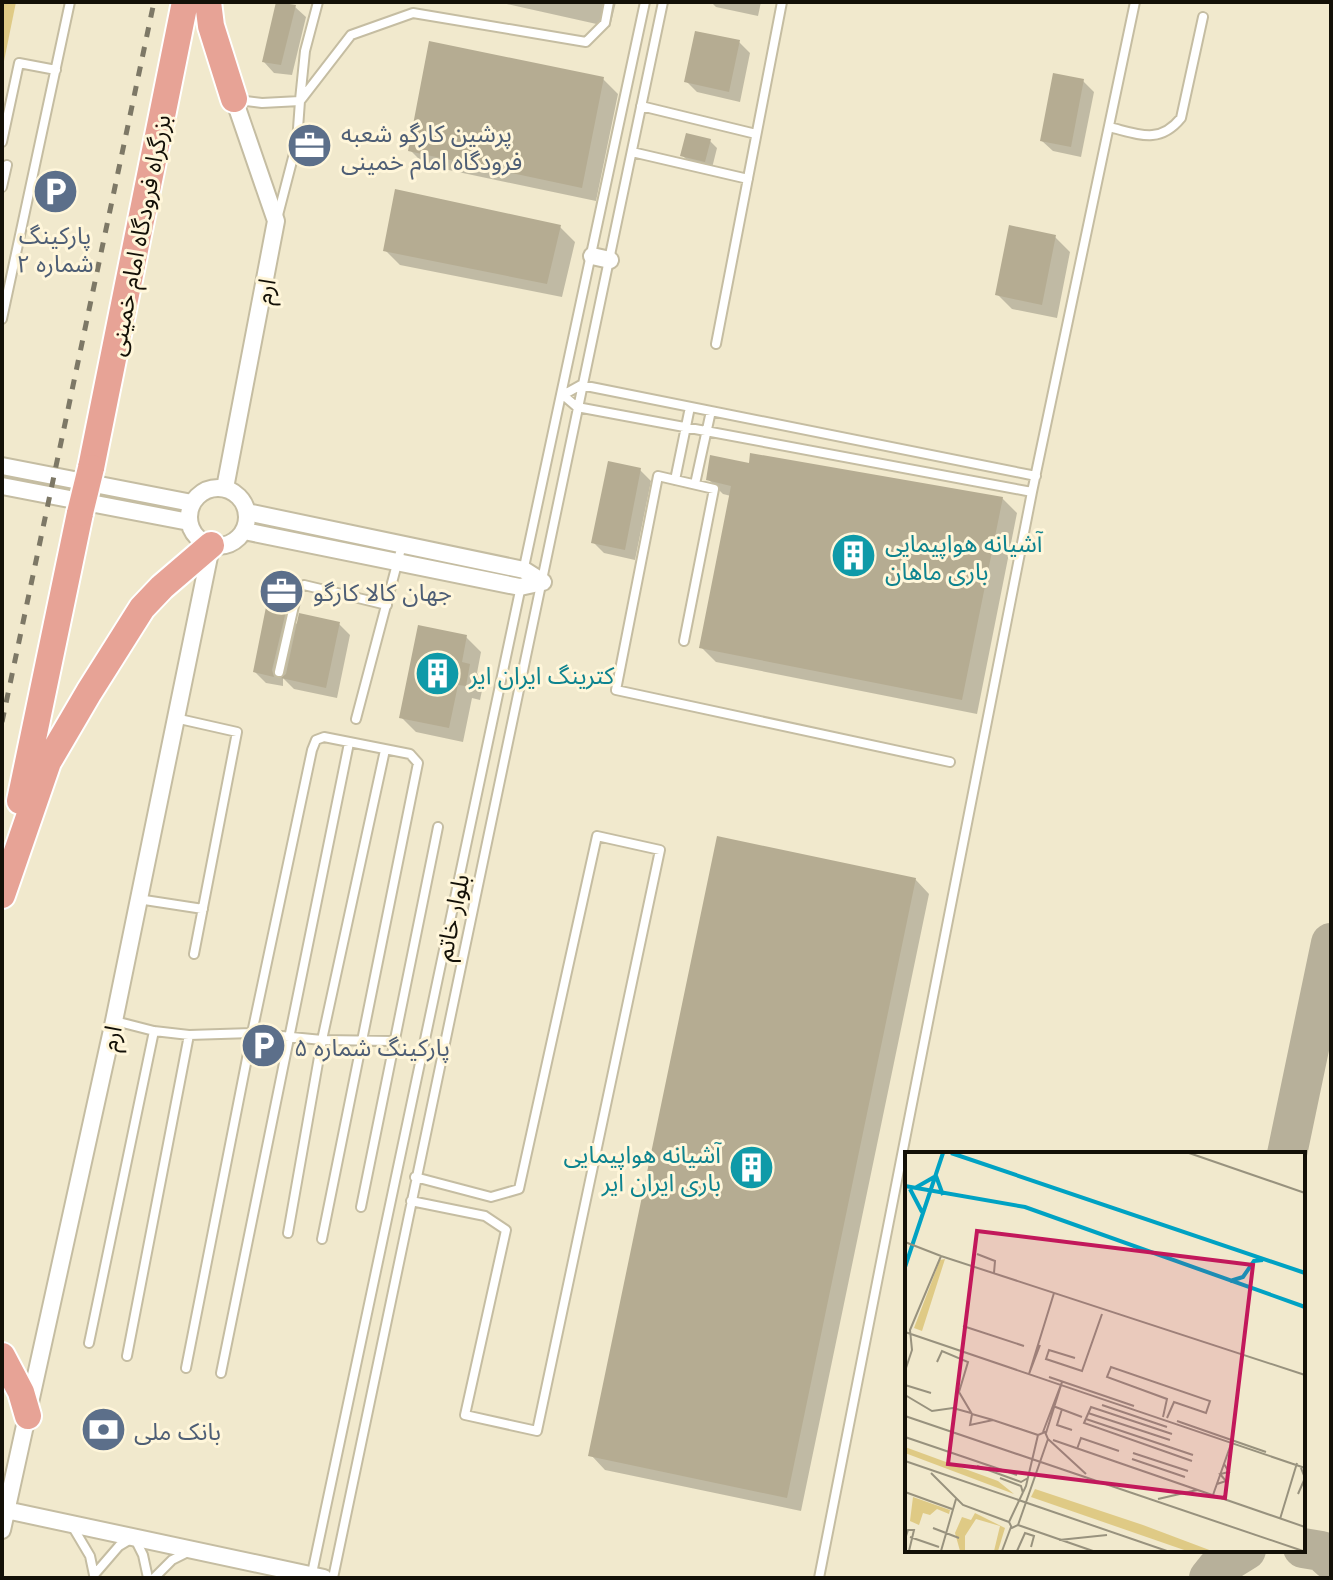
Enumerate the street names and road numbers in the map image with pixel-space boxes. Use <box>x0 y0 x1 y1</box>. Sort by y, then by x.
street label: بزرگراه فرودگاه امام خمینی <box>98 111 181 359</box>
street label: ارم <box>245 275 286 307</box>
street label: بلوار خاتم <box>426 871 478 964</box>
street label: ارم <box>91 1022 132 1054</box>

